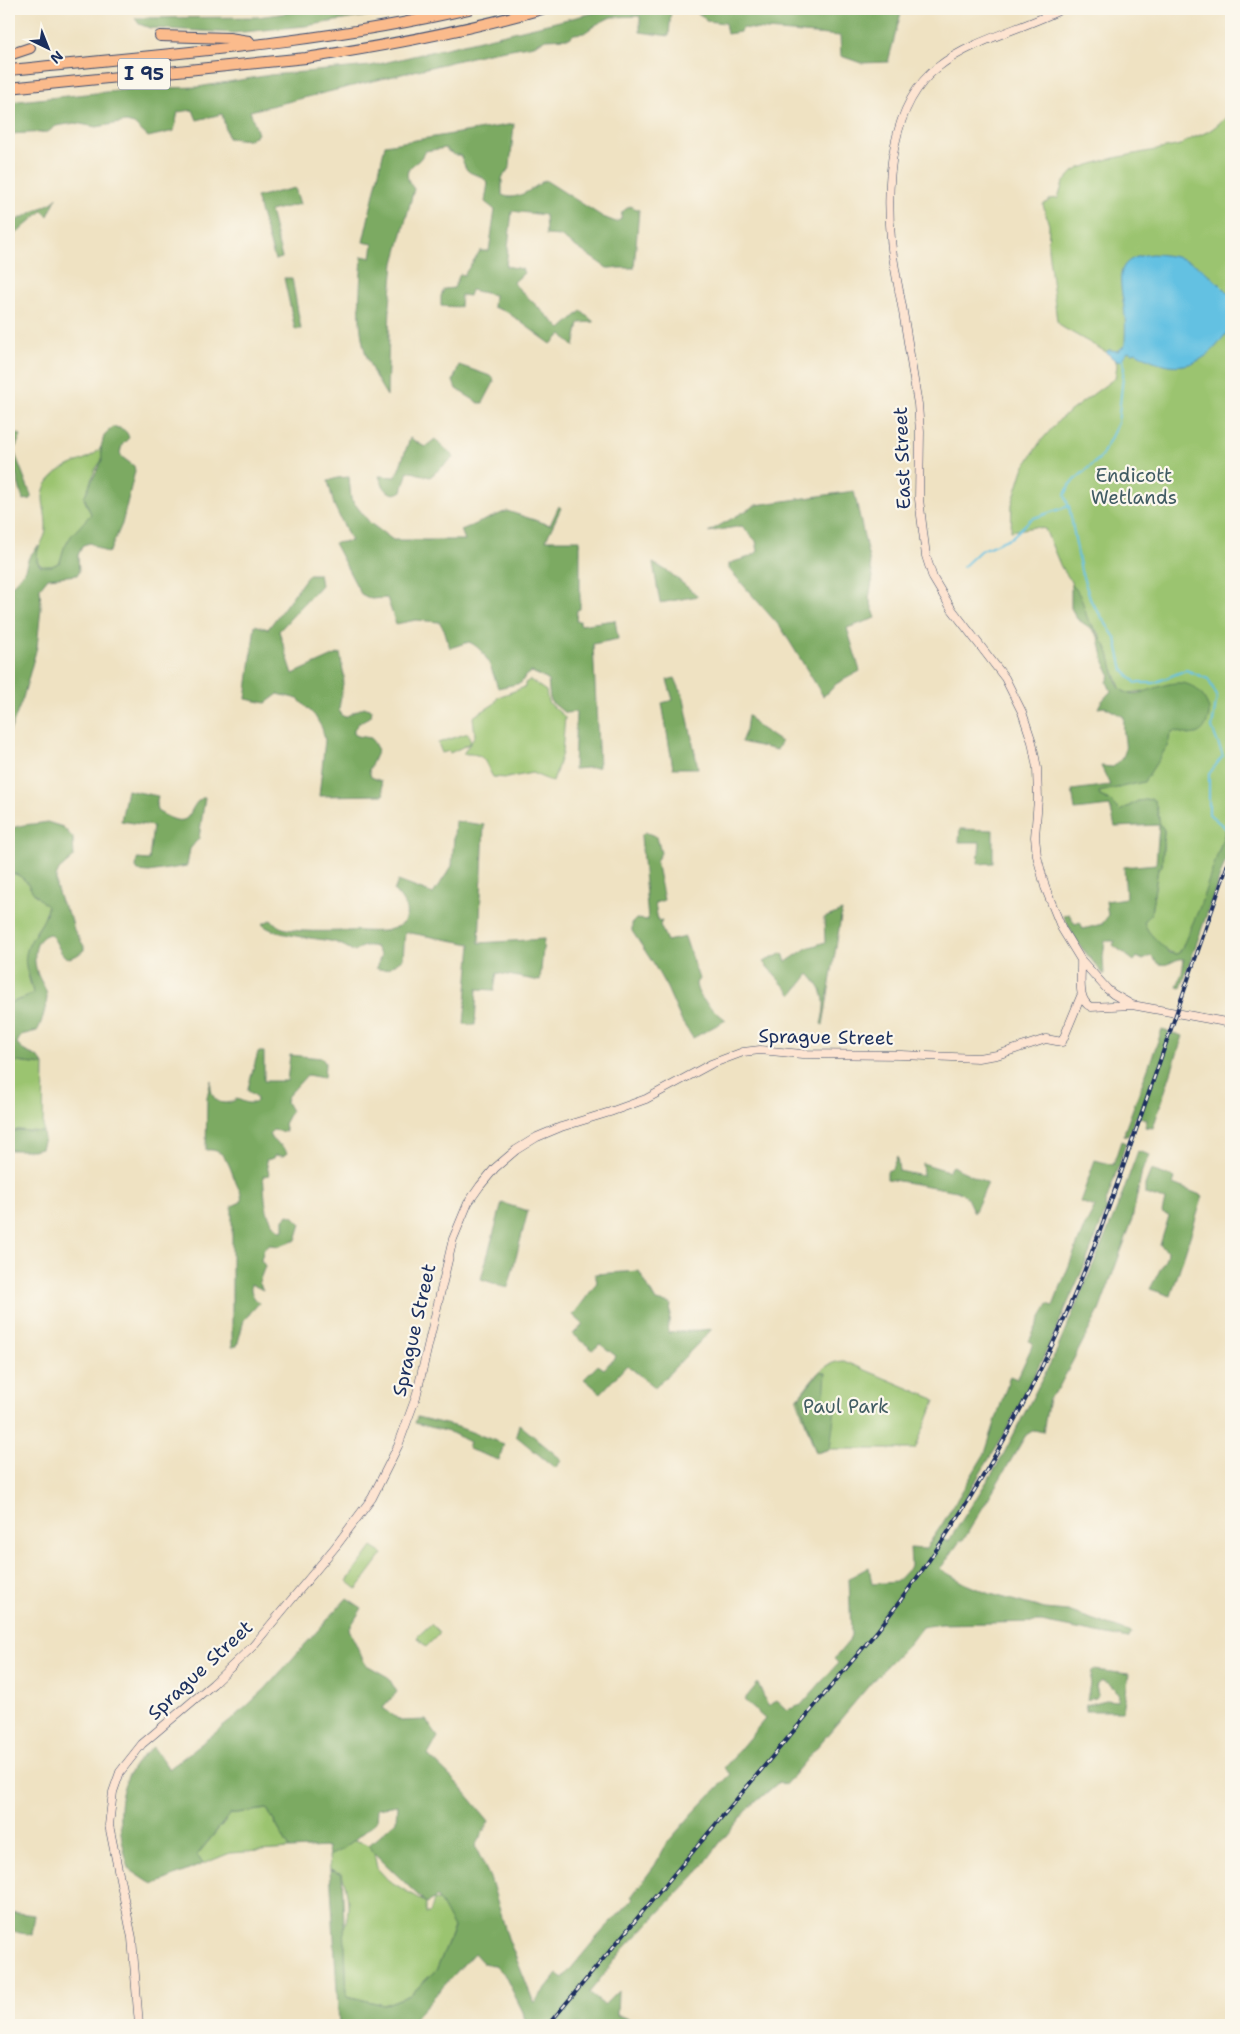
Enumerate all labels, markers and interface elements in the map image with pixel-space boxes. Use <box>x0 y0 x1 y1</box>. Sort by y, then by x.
north arrow <box>22 22 72 72</box>
text: N <box>47 47 67 68</box>
road number: I 95 <box>118 59 170 90</box>
street label: East Street <box>888 406 916 510</box>
park label: Endicott Wetlands <box>1091 463 1177 510</box>
street label: Sprague Street <box>758 1023 894 1051</box>
street label: Sprague Street <box>387 1261 441 1399</box>
park label: Paul Park <box>803 1394 889 1419</box>
street label: Sprague Street <box>142 1615 258 1725</box>

